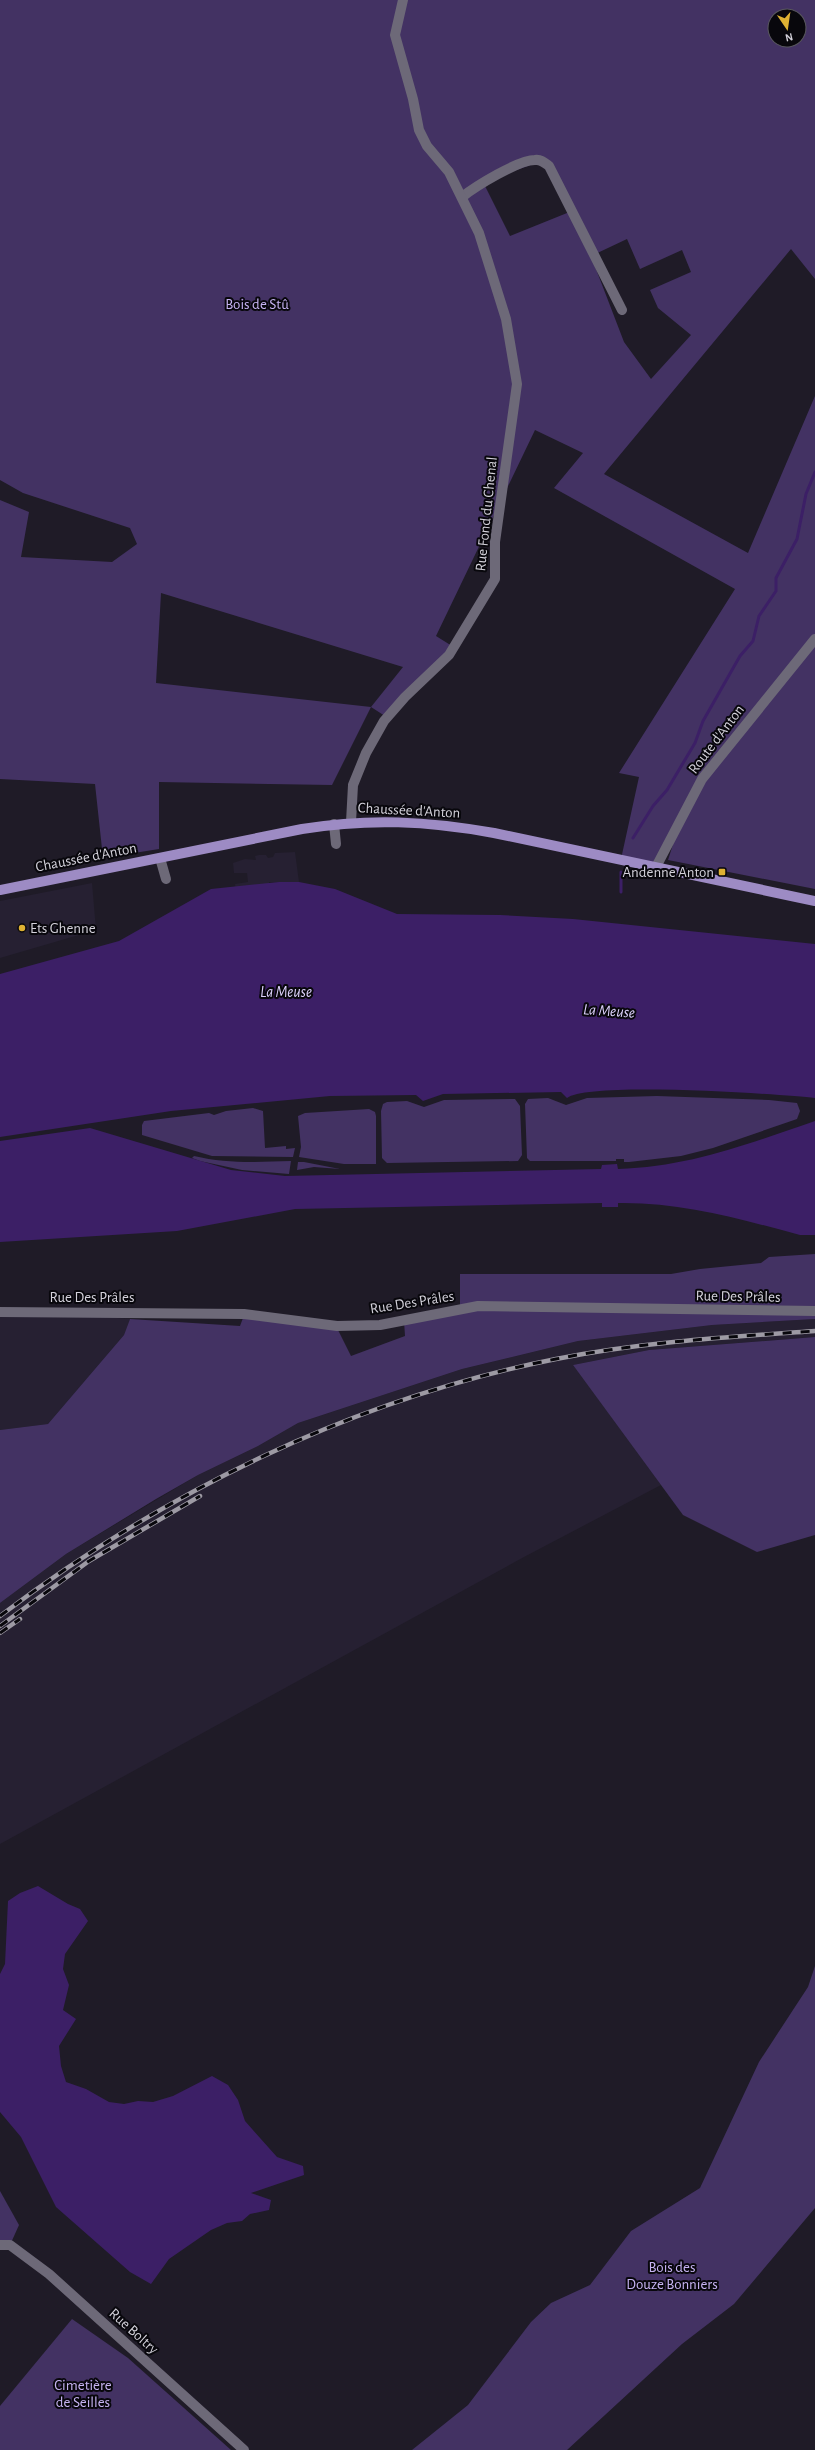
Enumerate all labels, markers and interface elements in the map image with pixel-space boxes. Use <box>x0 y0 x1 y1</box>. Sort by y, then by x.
north arrow <box>767 8 807 48</box>
text: N <box>784 31 794 43</box>
park label: Bois de Stû <box>225 297 289 312</box>
street label: Rue Fond du Chenal <box>473 456 500 572</box>
street label: Route d'Anton <box>686 702 747 777</box>
street label: Chaussée d'Anton <box>357 800 461 821</box>
street label: Chaussée d'Anton <box>34 840 138 875</box>
place label: Andenne Anton <box>623 865 714 880</box>
marker: Andenne Anton <box>717 867 727 877</box>
place label: Ets Ghenne <box>30 921 96 936</box>
marker: Ets Ghenne <box>17 923 27 933</box>
water label: La Meuse <box>260 984 312 1000</box>
water label: La Meuse <box>582 1001 635 1021</box>
street label: Rue Des Prâles <box>369 1288 455 1317</box>
street label: Rue Des Prâles <box>695 1288 781 1305</box>
street label: Rue Des Prâles <box>49 1290 135 1305</box>
park label: Bois des Douze Bonniers <box>626 2260 718 2292</box>
street label: Rue Boltry <box>106 2306 162 2357</box>
park label: Cimetière de Seilles <box>54 2378 112 2410</box>

